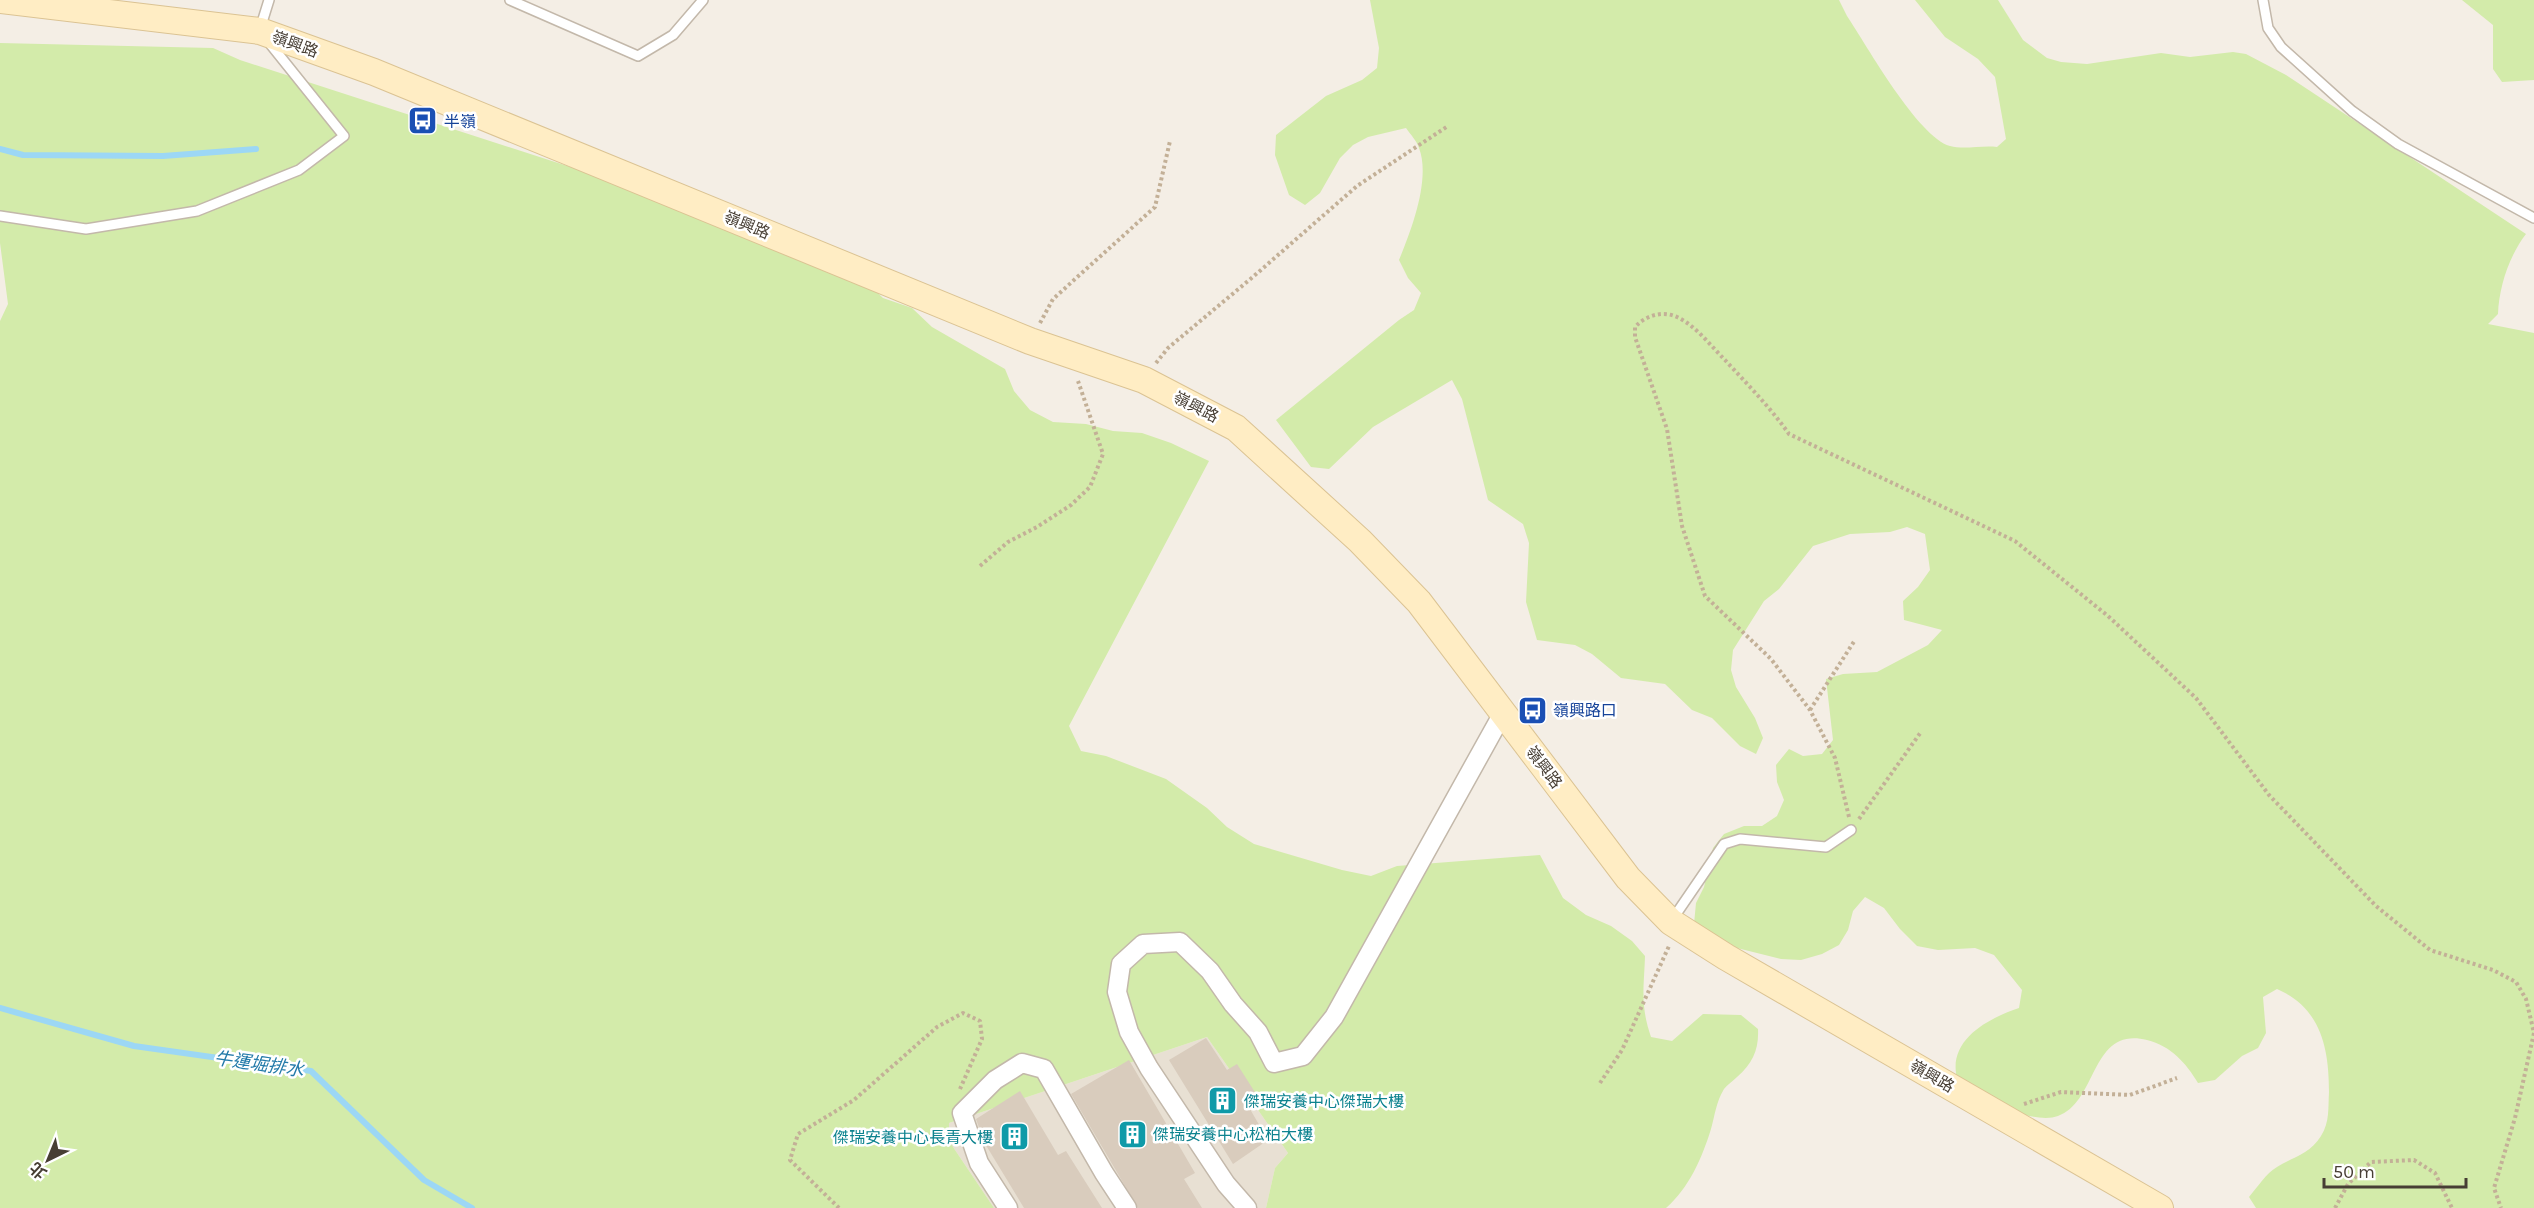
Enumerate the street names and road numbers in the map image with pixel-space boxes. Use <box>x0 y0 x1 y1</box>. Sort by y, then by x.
street label: 嶺興路 <box>269 27 321 61</box>
street label: 嶺興路 <box>721 207 773 243</box>
street label: 嶺興路 <box>1170 388 1222 426</box>
street label: 嶺興路 <box>1522 742 1566 792</box>
street label: 嶺興路 <box>1906 1056 1958 1096</box>

